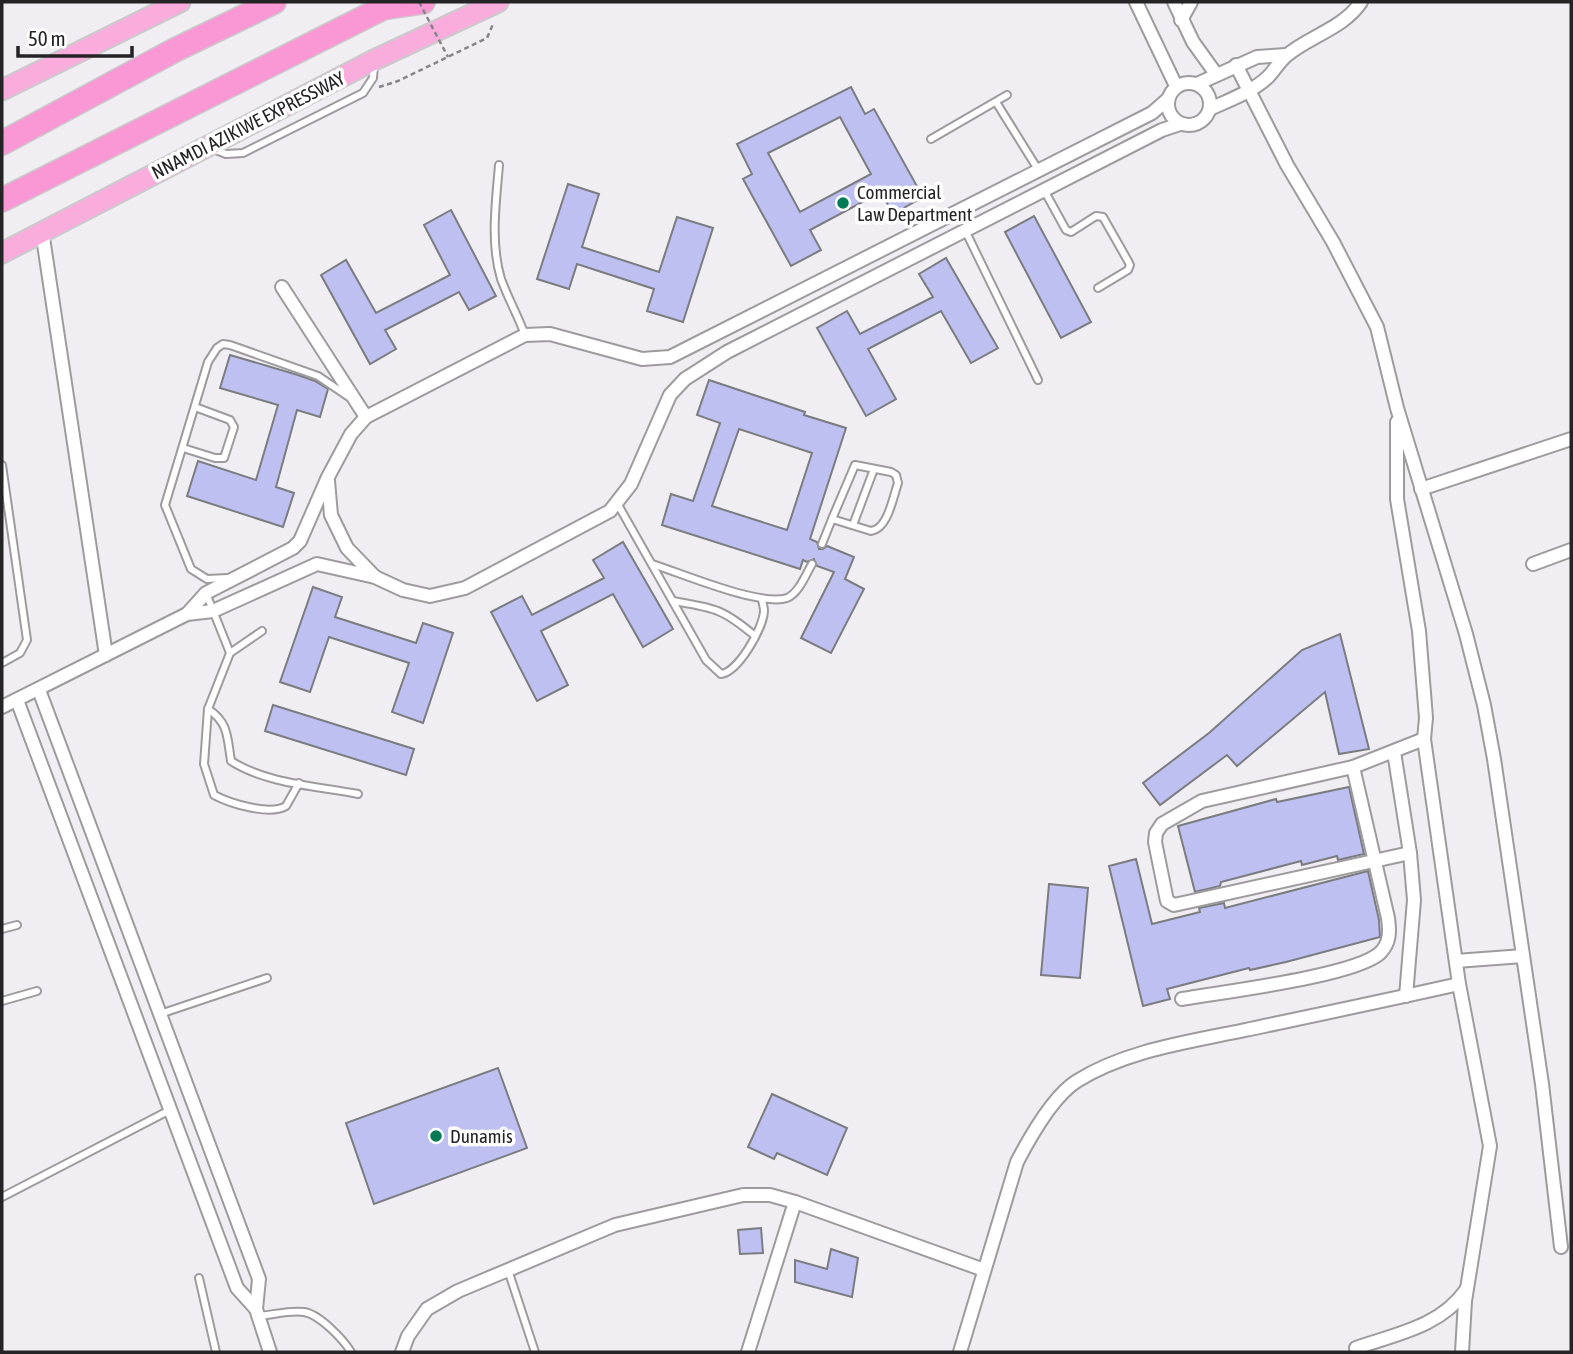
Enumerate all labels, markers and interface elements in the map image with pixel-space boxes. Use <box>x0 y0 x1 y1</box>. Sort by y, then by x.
scale bar <box>18 14 131 58</box>
text: 50 m <box>28 26 66 50</box>
street label: NNAMDI AZIKIWE EXPRESSWAY <box>148 66 349 183</box>
place label: Commercial Law Department <box>857 181 972 225</box>
marker: Commercial Law Department <box>835 195 851 211</box>
place label: Dunamis <box>450 1125 513 1147</box>
marker: Dunamis <box>428 1128 444 1144</box>

